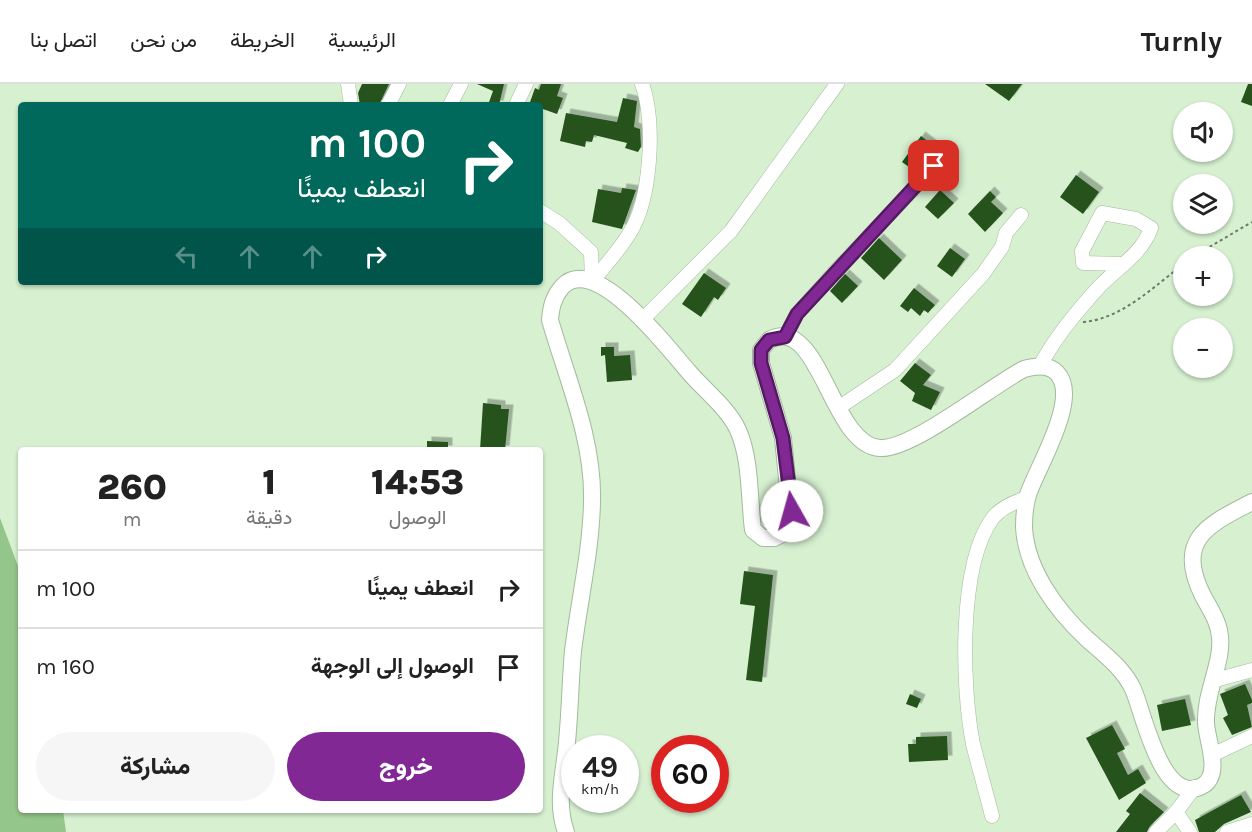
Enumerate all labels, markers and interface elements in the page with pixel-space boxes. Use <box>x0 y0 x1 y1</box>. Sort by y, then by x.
text: Turnly <box>1141 25 1222 58</box>
text: اتصل بنا <box>30 28 97 52</box>
text: من نحن <box>130 28 197 52</box>
text: الخريطة <box>230 28 295 52</box>
text: الرئيسية <box>328 28 396 52</box>
map controls <box>1173 102 1233 378</box>
button: sound <box>1173 102 1233 162</box>
text: 100 m <box>307 118 426 168</box>
icon: right <box>447 126 525 204</box>
pin <box>908 140 959 191</box>
icon: arrive <box>917 149 950 182</box>
text: انعطف يمينًا <box>297 172 426 204</box>
button: layers <box>1173 174 1233 234</box>
icon: left <box>170 240 203 273</box>
icon: ahead <box>233 240 266 273</box>
icon: ahead <box>296 240 329 273</box>
icon: right <box>359 240 392 273</box>
button: + <box>1173 246 1233 306</box>
button: − <box>1173 318 1233 378</box>
text: 1 <box>262 461 276 503</box>
text: 14:53 <box>371 461 464 503</box>
text: 260 <box>97 466 167 508</box>
position arrow <box>760 479 824 543</box>
text: دقيقة <box>246 506 292 529</box>
text: الوصول <box>389 506 446 529</box>
text: m <box>123 508 141 531</box>
icon: right <box>492 573 525 606</box>
text: انعطف يمينًا <box>367 575 474 601</box>
text: 100 m <box>36 576 95 602</box>
icon: arrive <box>492 651 525 684</box>
text: الوصول إلى الوجهة <box>311 653 474 679</box>
text: 160 m <box>36 654 95 680</box>
button: مشاركة <box>36 732 275 801</box>
button: خروج <box>287 732 525 801</box>
speed limit sign: 60 <box>651 735 729 813</box>
text: 49 <box>582 749 618 785</box>
text: km/h <box>581 780 619 798</box>

